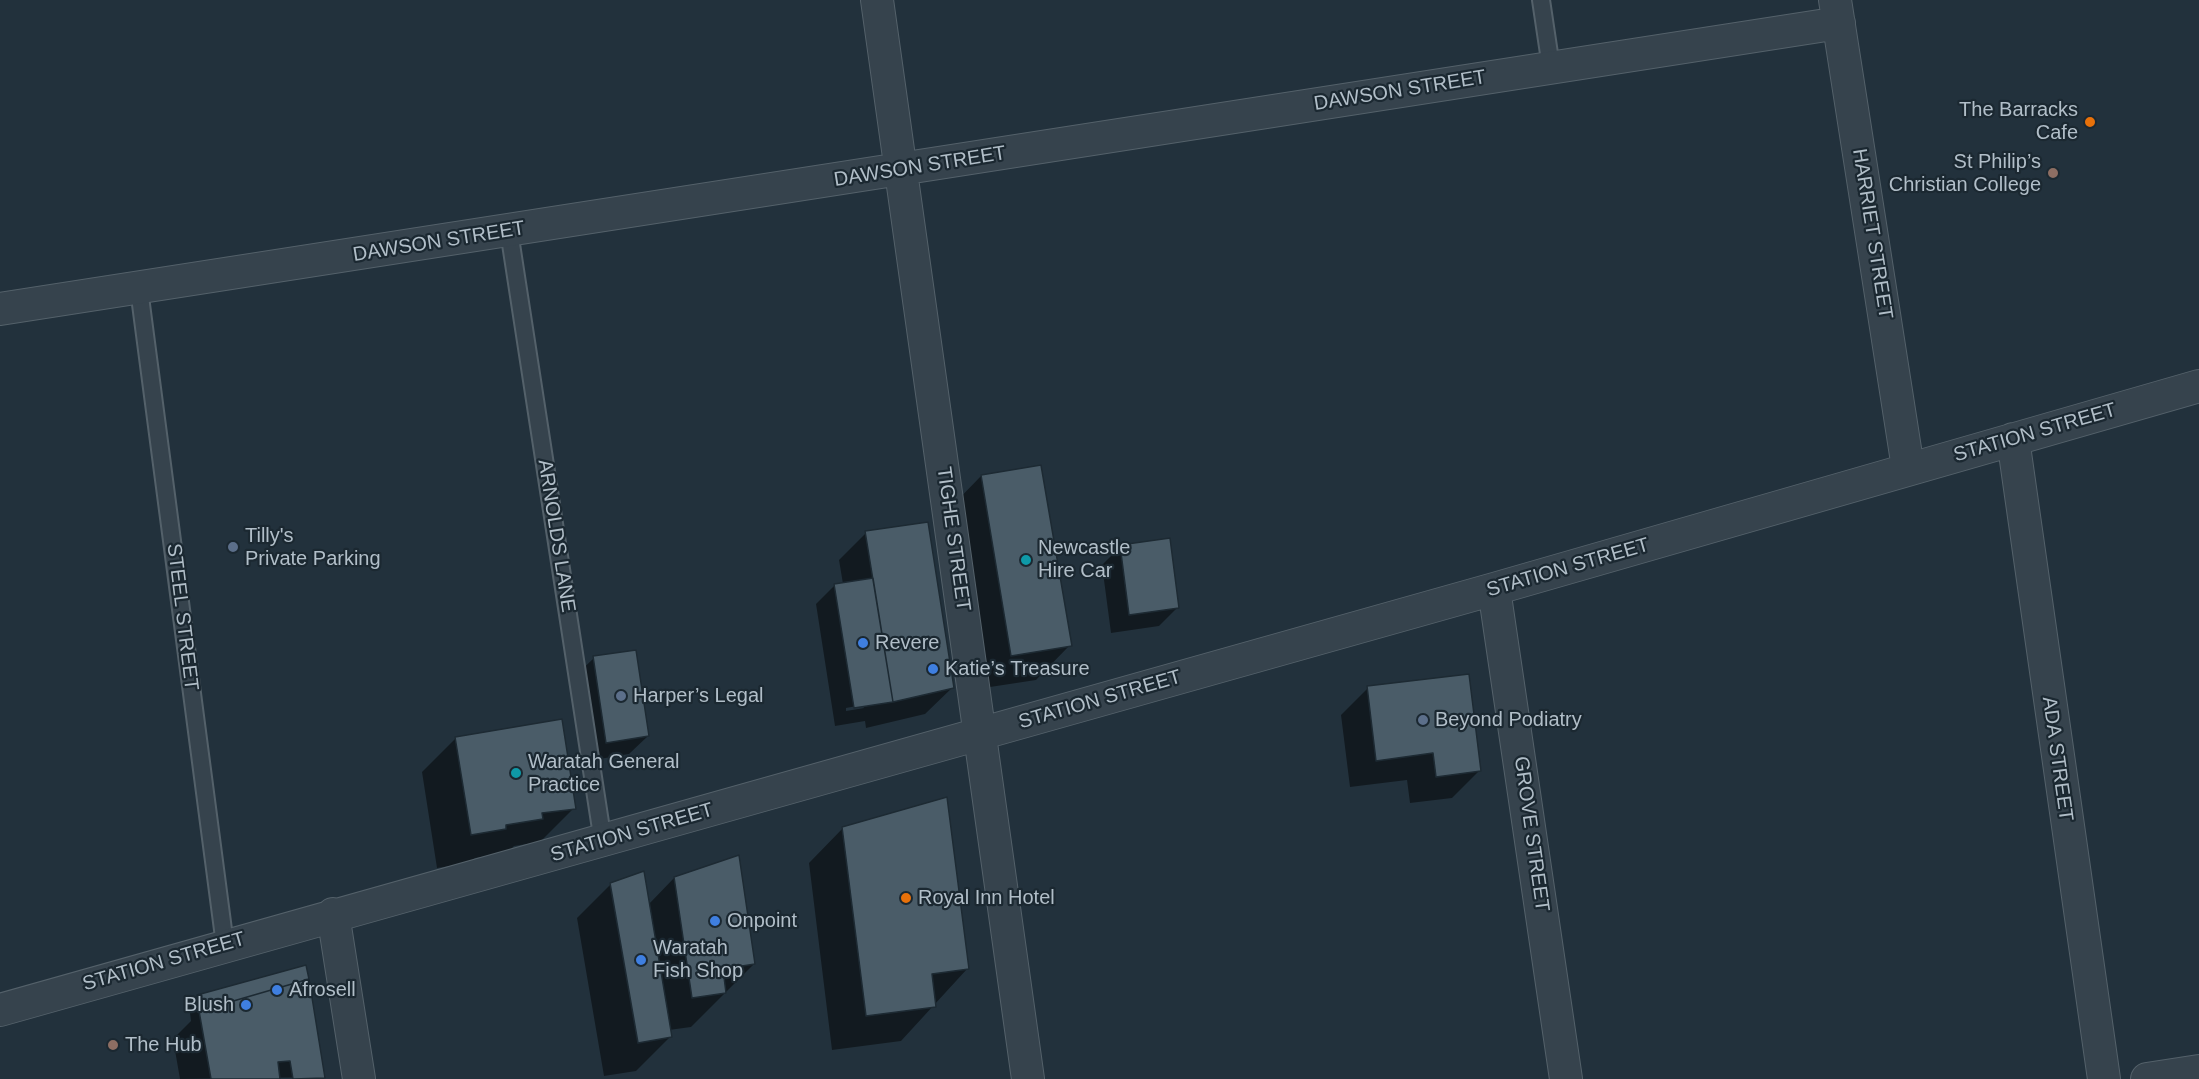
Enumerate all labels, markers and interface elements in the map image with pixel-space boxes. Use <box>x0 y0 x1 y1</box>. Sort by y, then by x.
street label: DAWSON STREET <box>1312 66 1488 116</box>
place label: The Barracks Cafe <box>1959 98 2078 145</box>
marker: The Barracks Cafe <box>2083 115 2097 129</box>
street label: DAWSON STREET <box>832 142 1008 192</box>
street label: HARRIET STREET <box>1847 147 1897 321</box>
place label: St Philip’s Christian College <box>1889 150 2041 197</box>
marker: St Philip’s Christian College <box>2046 166 2060 180</box>
street label: DAWSON STREET <box>351 217 527 267</box>
street label: STATION STREET <box>1951 398 2119 468</box>
street label: ARNOLDS LANE <box>532 458 580 614</box>
street label: TIGHE STREET <box>931 465 975 613</box>
place label: Tilly's Private Parking <box>245 524 381 571</box>
street label: STATION STREET <box>1484 533 1652 603</box>
place label: Newcastle Hire Car <box>1038 536 1130 583</box>
marker: Tilly's Private Parking <box>226 540 240 554</box>
street label: STEEL STREET <box>161 542 203 692</box>
marker: Newcastle Hire Car <box>1019 553 1033 567</box>
place label: Revere <box>875 631 939 655</box>
marker: Revere <box>856 636 870 650</box>
place label: Katie’s Treasure <box>945 657 1090 681</box>
marker: Katie’s Treasure <box>926 662 940 676</box>
street label: STATION STREET <box>1016 665 1184 735</box>
place label: Harper’s Legal <box>633 684 763 708</box>
marker: Harper’s Legal <box>614 689 628 703</box>
street label: ADA STREET <box>2036 695 2078 823</box>
place label: Beyond Podiatry <box>1435 708 1582 732</box>
marker: Beyond Podiatry <box>1416 713 1430 727</box>
place label: Waratah General Practice <box>528 750 680 797</box>
street label: GROVE STREET <box>1508 755 1554 913</box>
marker: Waratah General Practice <box>509 766 523 780</box>
street label: STATION STREET <box>548 798 716 868</box>
place label: Royal Inn Hotel <box>918 886 1055 910</box>
marker: Royal Inn Hotel <box>899 891 913 905</box>
place label: Onpoint <box>727 909 797 933</box>
marker: Onpoint <box>708 914 722 928</box>
street label: STATION STREET <box>80 927 248 997</box>
place label: Waratah Fish Shop <box>653 936 743 983</box>
marker: Waratah Fish Shop <box>634 953 648 967</box>
place label: Afrosell <box>289 978 356 1002</box>
marker: Afrosell <box>270 983 284 997</box>
place label: Blush <box>184 993 234 1017</box>
marker: Blush <box>239 998 253 1012</box>
place label: The Hub <box>125 1033 202 1057</box>
marker: The Hub <box>106 1038 120 1052</box>

